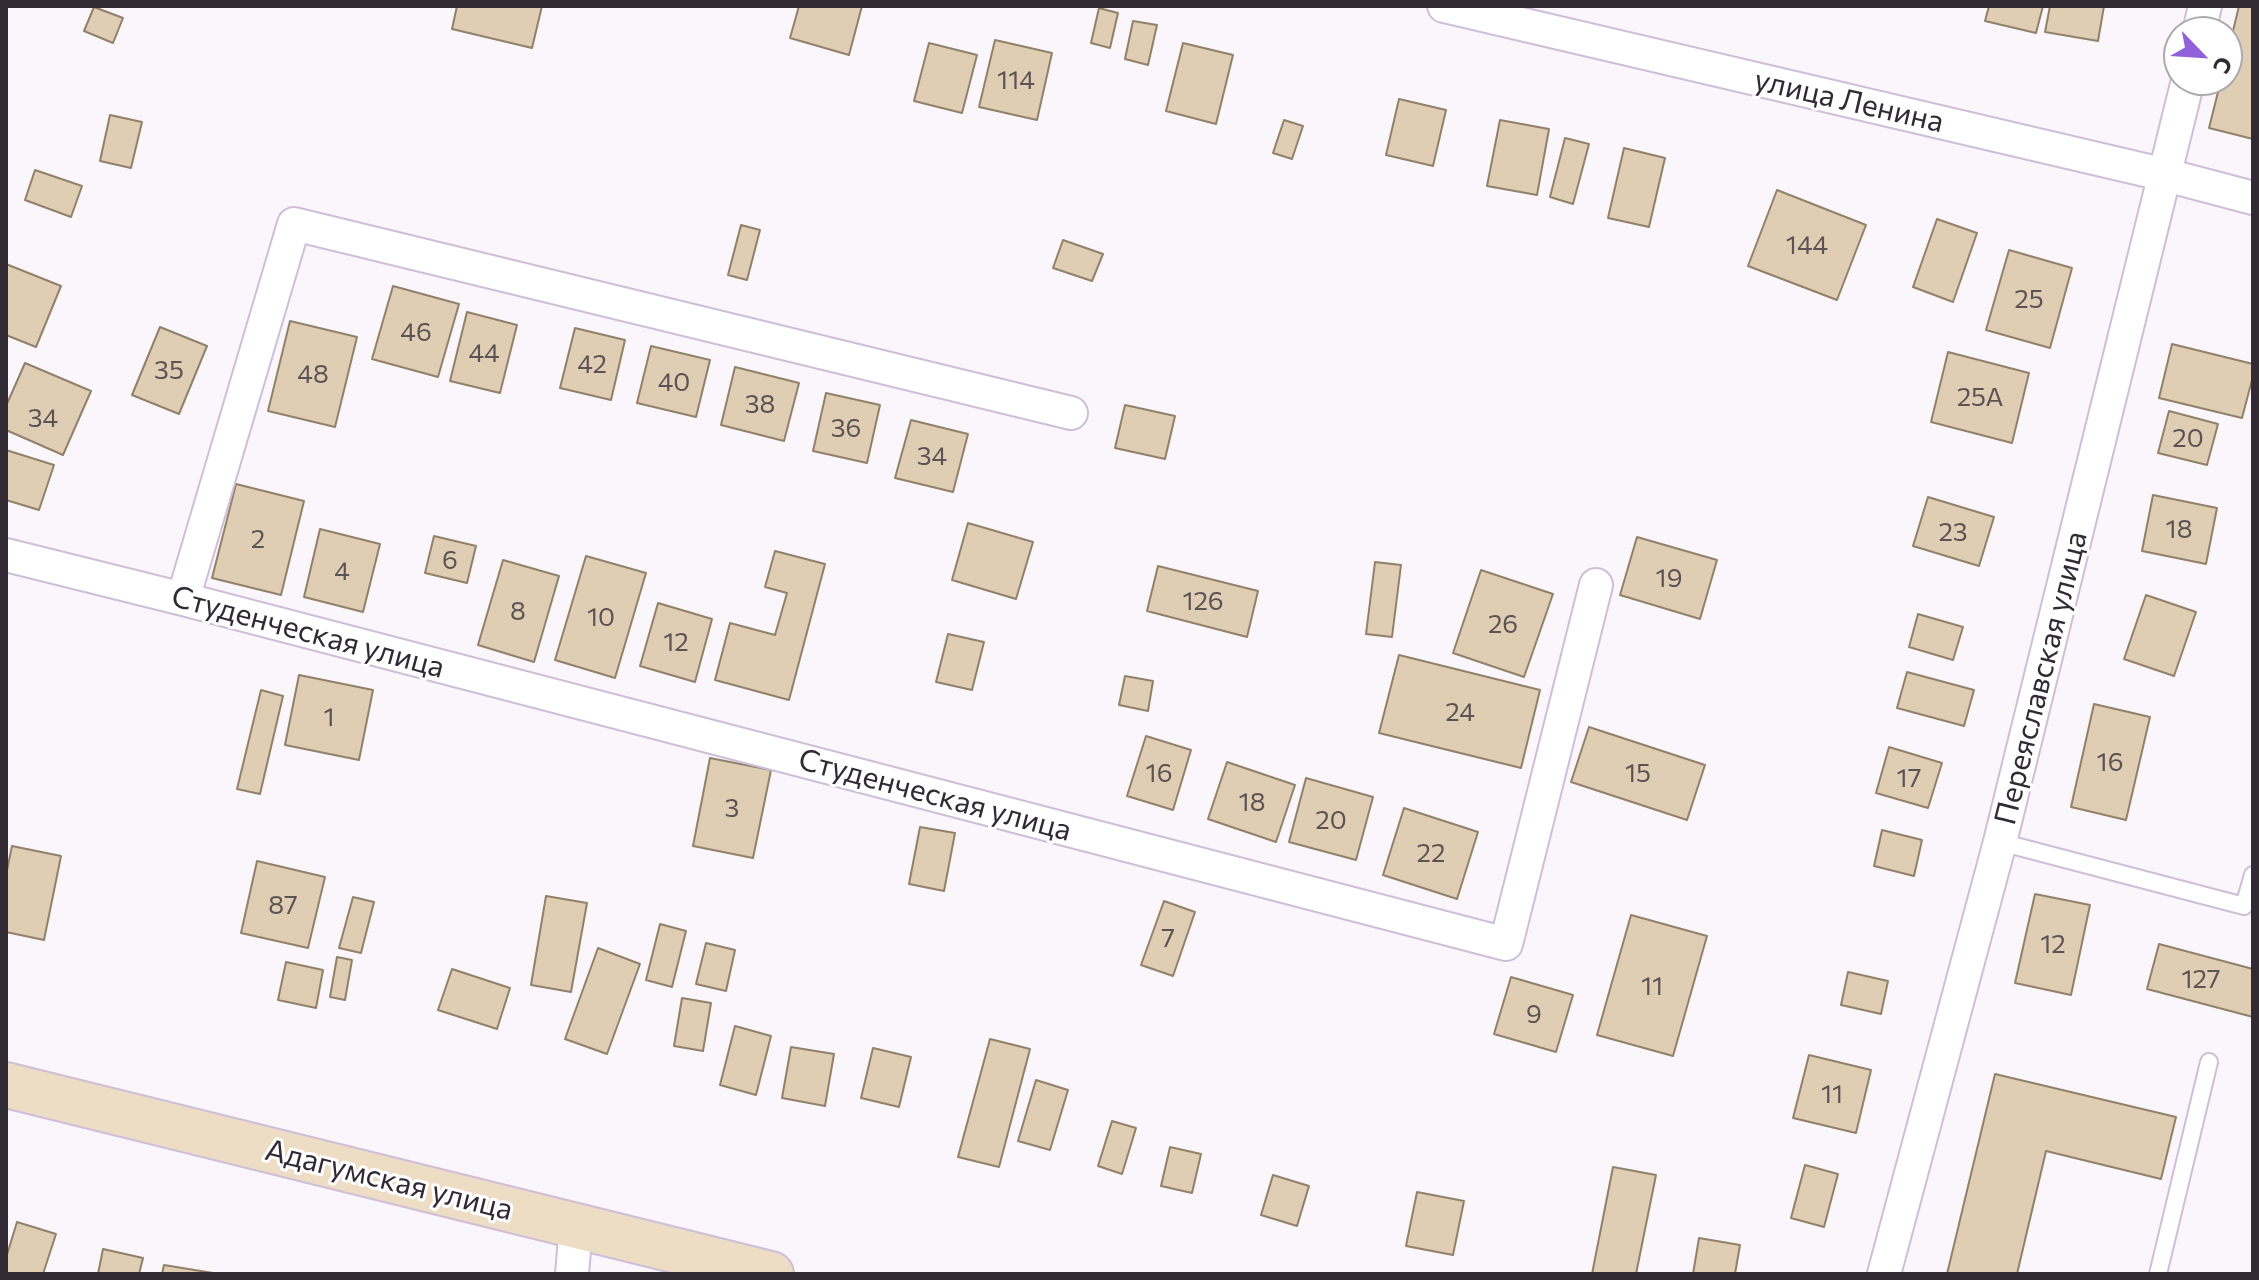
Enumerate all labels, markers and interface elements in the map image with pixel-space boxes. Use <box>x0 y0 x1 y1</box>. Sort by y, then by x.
north arrow <box>2163 16 2243 96</box>
text: С <box>2208 53 2239 78</box>
street label: улица Ленина <box>1751 62 1947 140</box>
house number: 114 <box>997 64 1035 96</box>
house number: 144 <box>1786 229 1828 261</box>
house number: 25 <box>2014 283 2044 315</box>
house number: 46 <box>400 316 432 348</box>
house number: 44 <box>468 337 500 369</box>
house number: 42 <box>577 348 607 380</box>
house number: 35 <box>154 354 184 386</box>
house number: 48 <box>297 358 329 390</box>
house number: 40 <box>658 366 690 398</box>
house number: 25А <box>1957 381 2003 413</box>
house number: 38 <box>745 388 775 420</box>
house number: 34 <box>28 402 58 434</box>
house number: 36 <box>831 412 861 444</box>
house number: 20 <box>2172 422 2204 454</box>
house number: 34 <box>917 440 947 472</box>
house number: 18 <box>2166 513 2192 545</box>
house number: 23 <box>1938 516 1968 548</box>
house number: 2 <box>251 523 265 555</box>
street label: Переяславская улица <box>1987 528 2095 828</box>
house number: 6 <box>442 544 458 576</box>
house number: 4 <box>334 555 350 587</box>
house number: 19 <box>1656 562 1682 594</box>
street label: Студенческая улица <box>168 578 448 686</box>
house number: 126 <box>1182 585 1224 617</box>
house number: 8 <box>510 595 526 627</box>
house number: 10 <box>587 601 615 633</box>
house number: 26 <box>1488 608 1518 640</box>
house number: 12 <box>663 626 689 658</box>
house number: 24 <box>1445 696 1475 728</box>
house number: 1 <box>323 701 335 733</box>
street label: Студенческая улица <box>795 741 1075 849</box>
house number: 16 <box>2097 746 2123 778</box>
house number: 16 <box>1146 757 1172 789</box>
house number: 15 <box>1625 757 1651 789</box>
house number: 17 <box>1897 762 1921 794</box>
house number: 18 <box>1239 786 1265 818</box>
house number: 3 <box>725 792 739 824</box>
house number: 20 <box>1315 804 1347 836</box>
house number: 22 <box>1417 837 1445 869</box>
house number: 87 <box>268 889 298 921</box>
house number: 7 <box>1161 922 1175 954</box>
house number: 12 <box>2040 928 2066 960</box>
house number: 127 <box>2181 963 2221 995</box>
house number: 11 <box>1641 970 1663 1002</box>
house number: 9 <box>1526 998 1542 1030</box>
house number: 11 <box>1821 1078 1843 1110</box>
street label: Адагумская улица <box>262 1132 516 1228</box>

